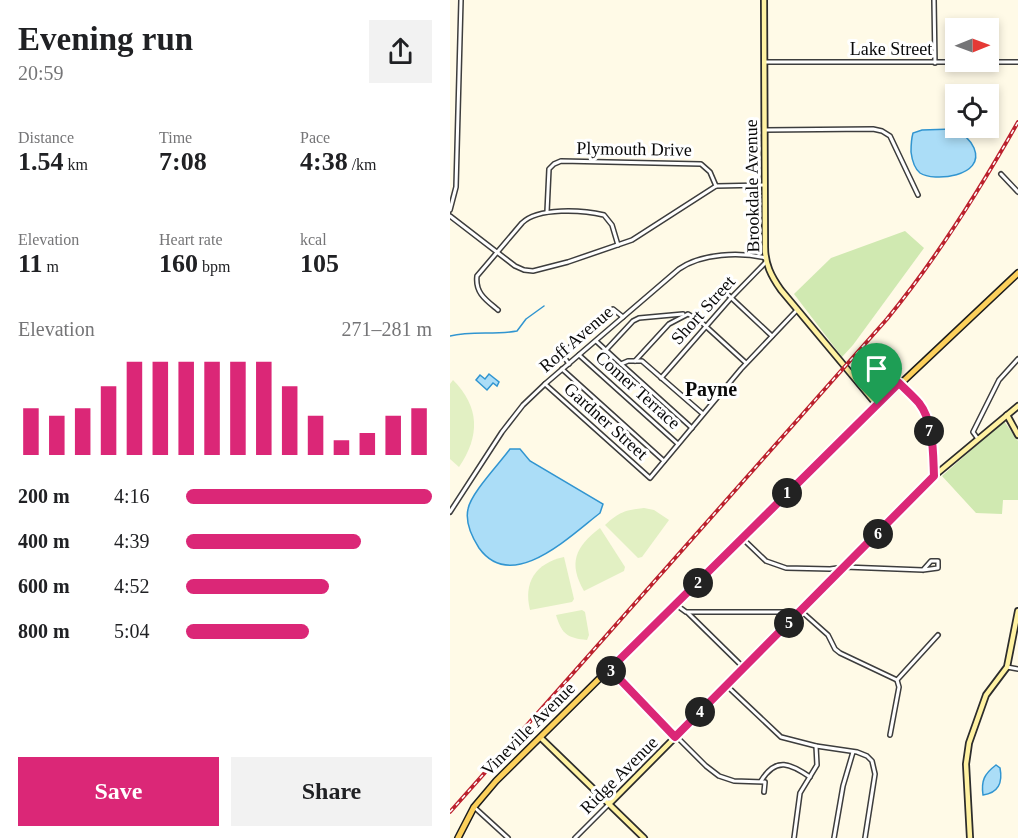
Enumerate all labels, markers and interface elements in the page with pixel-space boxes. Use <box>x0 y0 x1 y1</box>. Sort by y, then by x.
north arrow <box>945 18 999 72</box>
map controls <box>945 18 999 138</box>
button: share <box>369 20 432 83</box>
text: Evening run <box>18 21 193 57</box>
street label: Lake Street <box>850 39 932 59</box>
text: 20:59 <box>18 62 64 84</box>
button: locate <box>945 84 999 138</box>
street label: Brookdale Avenue <box>741 119 763 253</box>
text: Distance <box>18 129 74 146</box>
text: Time <box>159 129 192 146</box>
text: Pace <box>300 129 330 146</box>
street label: Plymouth Drive <box>576 138 692 160</box>
text: 1.54 <box>18 147 64 176</box>
text: 7:08 <box>159 147 207 176</box>
text: 4:38 <box>300 147 348 176</box>
text: km <box>64 156 88 173</box>
text: /km <box>348 156 377 173</box>
text: Elevation <box>18 231 79 248</box>
text: Heart rate <box>159 231 223 248</box>
text: kcal <box>300 231 327 248</box>
text: 11 <box>18 249 43 278</box>
text: 160 <box>159 249 198 278</box>
text: 105 <box>300 249 339 278</box>
text: m <box>43 258 59 275</box>
text: bpm <box>198 258 230 275</box>
street label: Short Street <box>667 272 739 348</box>
street label: Roff Avenue <box>535 302 617 376</box>
text: Elevation <box>18 318 95 340</box>
text: 271–281 m <box>341 318 432 340</box>
pin <box>851 343 902 405</box>
street label: Comer Terrace <box>592 347 684 433</box>
icon: arrive <box>860 352 893 385</box>
street label: Gardner Street <box>560 378 652 464</box>
district label: Payne <box>685 378 737 401</box>
pin: 7 <box>914 416 944 446</box>
text: 7 <box>925 422 933 439</box>
pin: 1 <box>772 478 802 508</box>
text: 1 <box>783 484 791 501</box>
text: 200 m <box>18 485 70 507</box>
text: 4:16 <box>114 485 150 507</box>
pin: 6 <box>863 519 893 549</box>
text: 6 <box>874 525 882 542</box>
text: 400 m <box>18 530 70 552</box>
text: 4:39 <box>114 530 150 552</box>
pin: 2 <box>683 568 713 598</box>
text: 2 <box>694 574 702 591</box>
text: 600 m <box>18 575 70 597</box>
text: 4:52 <box>114 575 150 597</box>
pin: 5 <box>774 608 804 638</box>
text: 5 <box>785 614 793 631</box>
text: 800 m <box>18 620 70 642</box>
text: 5:04 <box>114 620 150 642</box>
pin: 3 <box>596 656 626 686</box>
text: 3 <box>607 662 615 679</box>
street label: Vineville Avenue <box>477 678 579 780</box>
pin: 4 <box>685 697 715 727</box>
text: 4 <box>696 703 704 720</box>
street label: Ridge Avenue <box>576 732 662 818</box>
button: Save <box>18 757 219 826</box>
button: Share <box>231 757 432 826</box>

